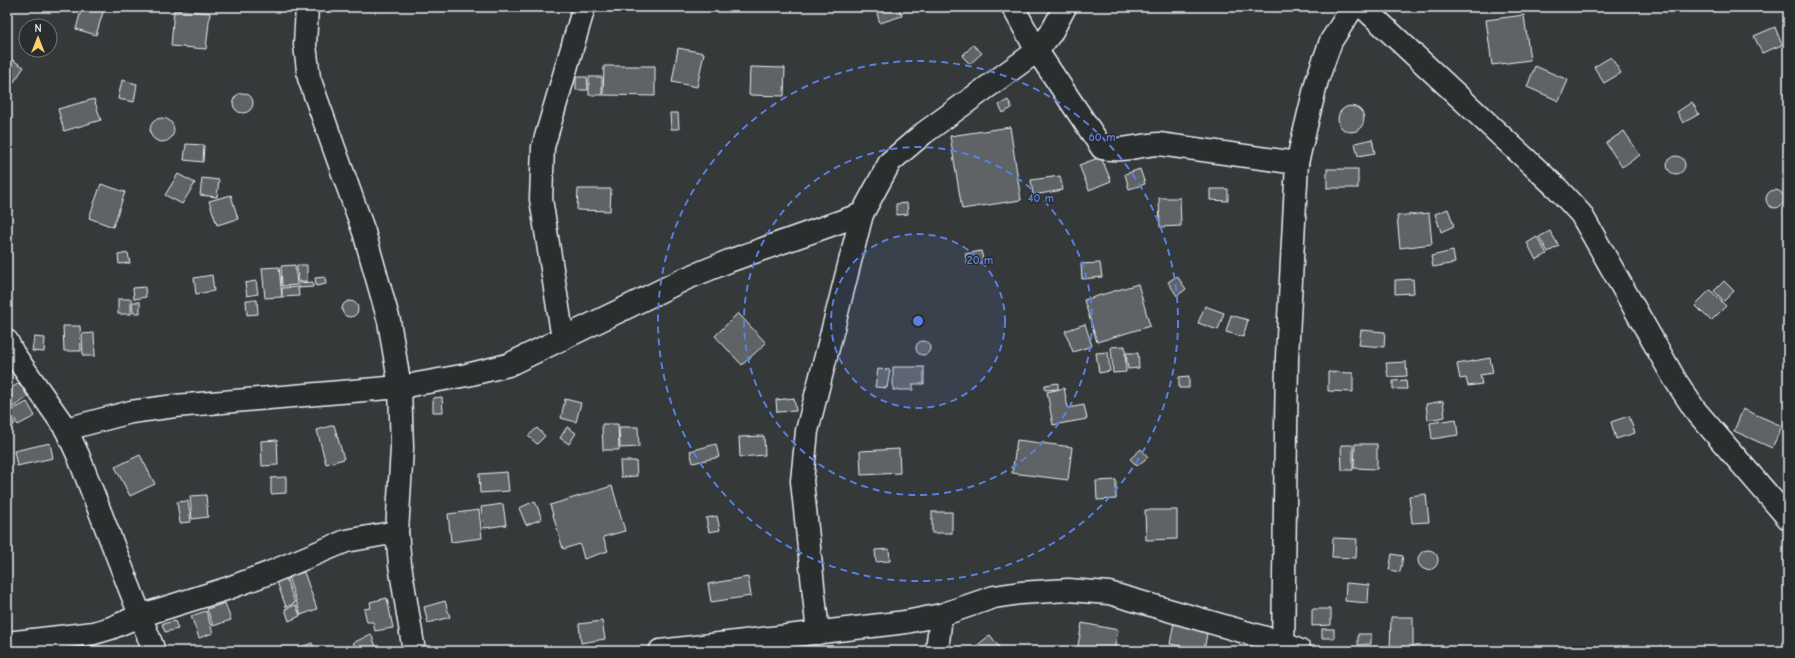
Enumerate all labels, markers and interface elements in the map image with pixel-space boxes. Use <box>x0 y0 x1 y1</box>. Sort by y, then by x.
north arrow <box>18 18 58 58</box>
text: N <box>34 22 42 35</box>
text: 60 m <box>1089 130 1115 144</box>
text: 40 m <box>1028 191 1054 205</box>
text: 20 m <box>967 253 993 267</box>
centre of rings <box>911 314 925 328</box>

